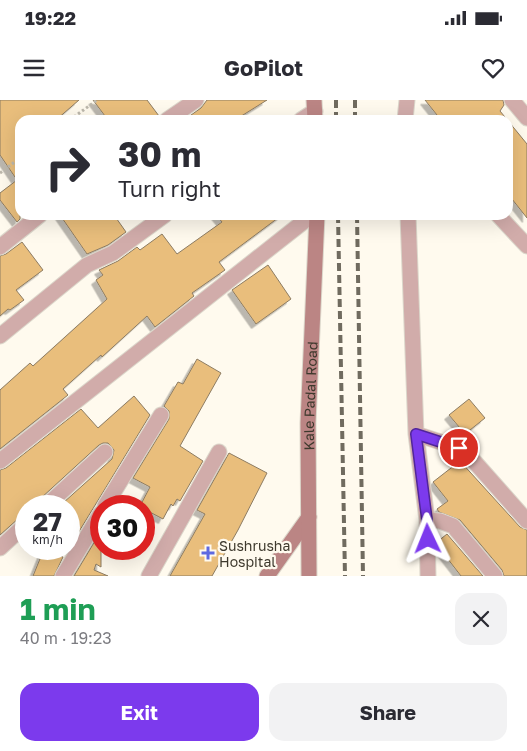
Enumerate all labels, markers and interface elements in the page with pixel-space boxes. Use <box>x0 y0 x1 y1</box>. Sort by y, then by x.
text: 19:22 <box>25 6 76 29</box>
icon: menu <box>20 54 48 82</box>
text: GoPilot <box>224 54 303 81</box>
icon: heart <box>479 54 507 82</box>
text: 30 m <box>118 133 201 175</box>
icon: right <box>35 135 100 200</box>
text: Turn right <box>118 175 221 202</box>
street label: Kale Padal Road <box>299 341 320 451</box>
pin <box>438 427 480 469</box>
icon: arrive <box>445 434 473 462</box>
speed limit sign: 30 <box>90 495 155 560</box>
text: 27 <box>33 506 62 537</box>
position arrow <box>401 512 453 564</box>
text: km/h <box>32 532 63 547</box>
place label: Sushrusha Hospital <box>219 537 290 570</box>
marker: Sushrusha Hospital <box>201 546 215 560</box>
text: 1 min <box>20 591 96 627</box>
button: close <box>455 593 507 645</box>
text: 40 m · 19:23 <box>20 628 112 648</box>
button: Exit <box>20 683 259 741</box>
button: Share <box>269 683 507 741</box>

